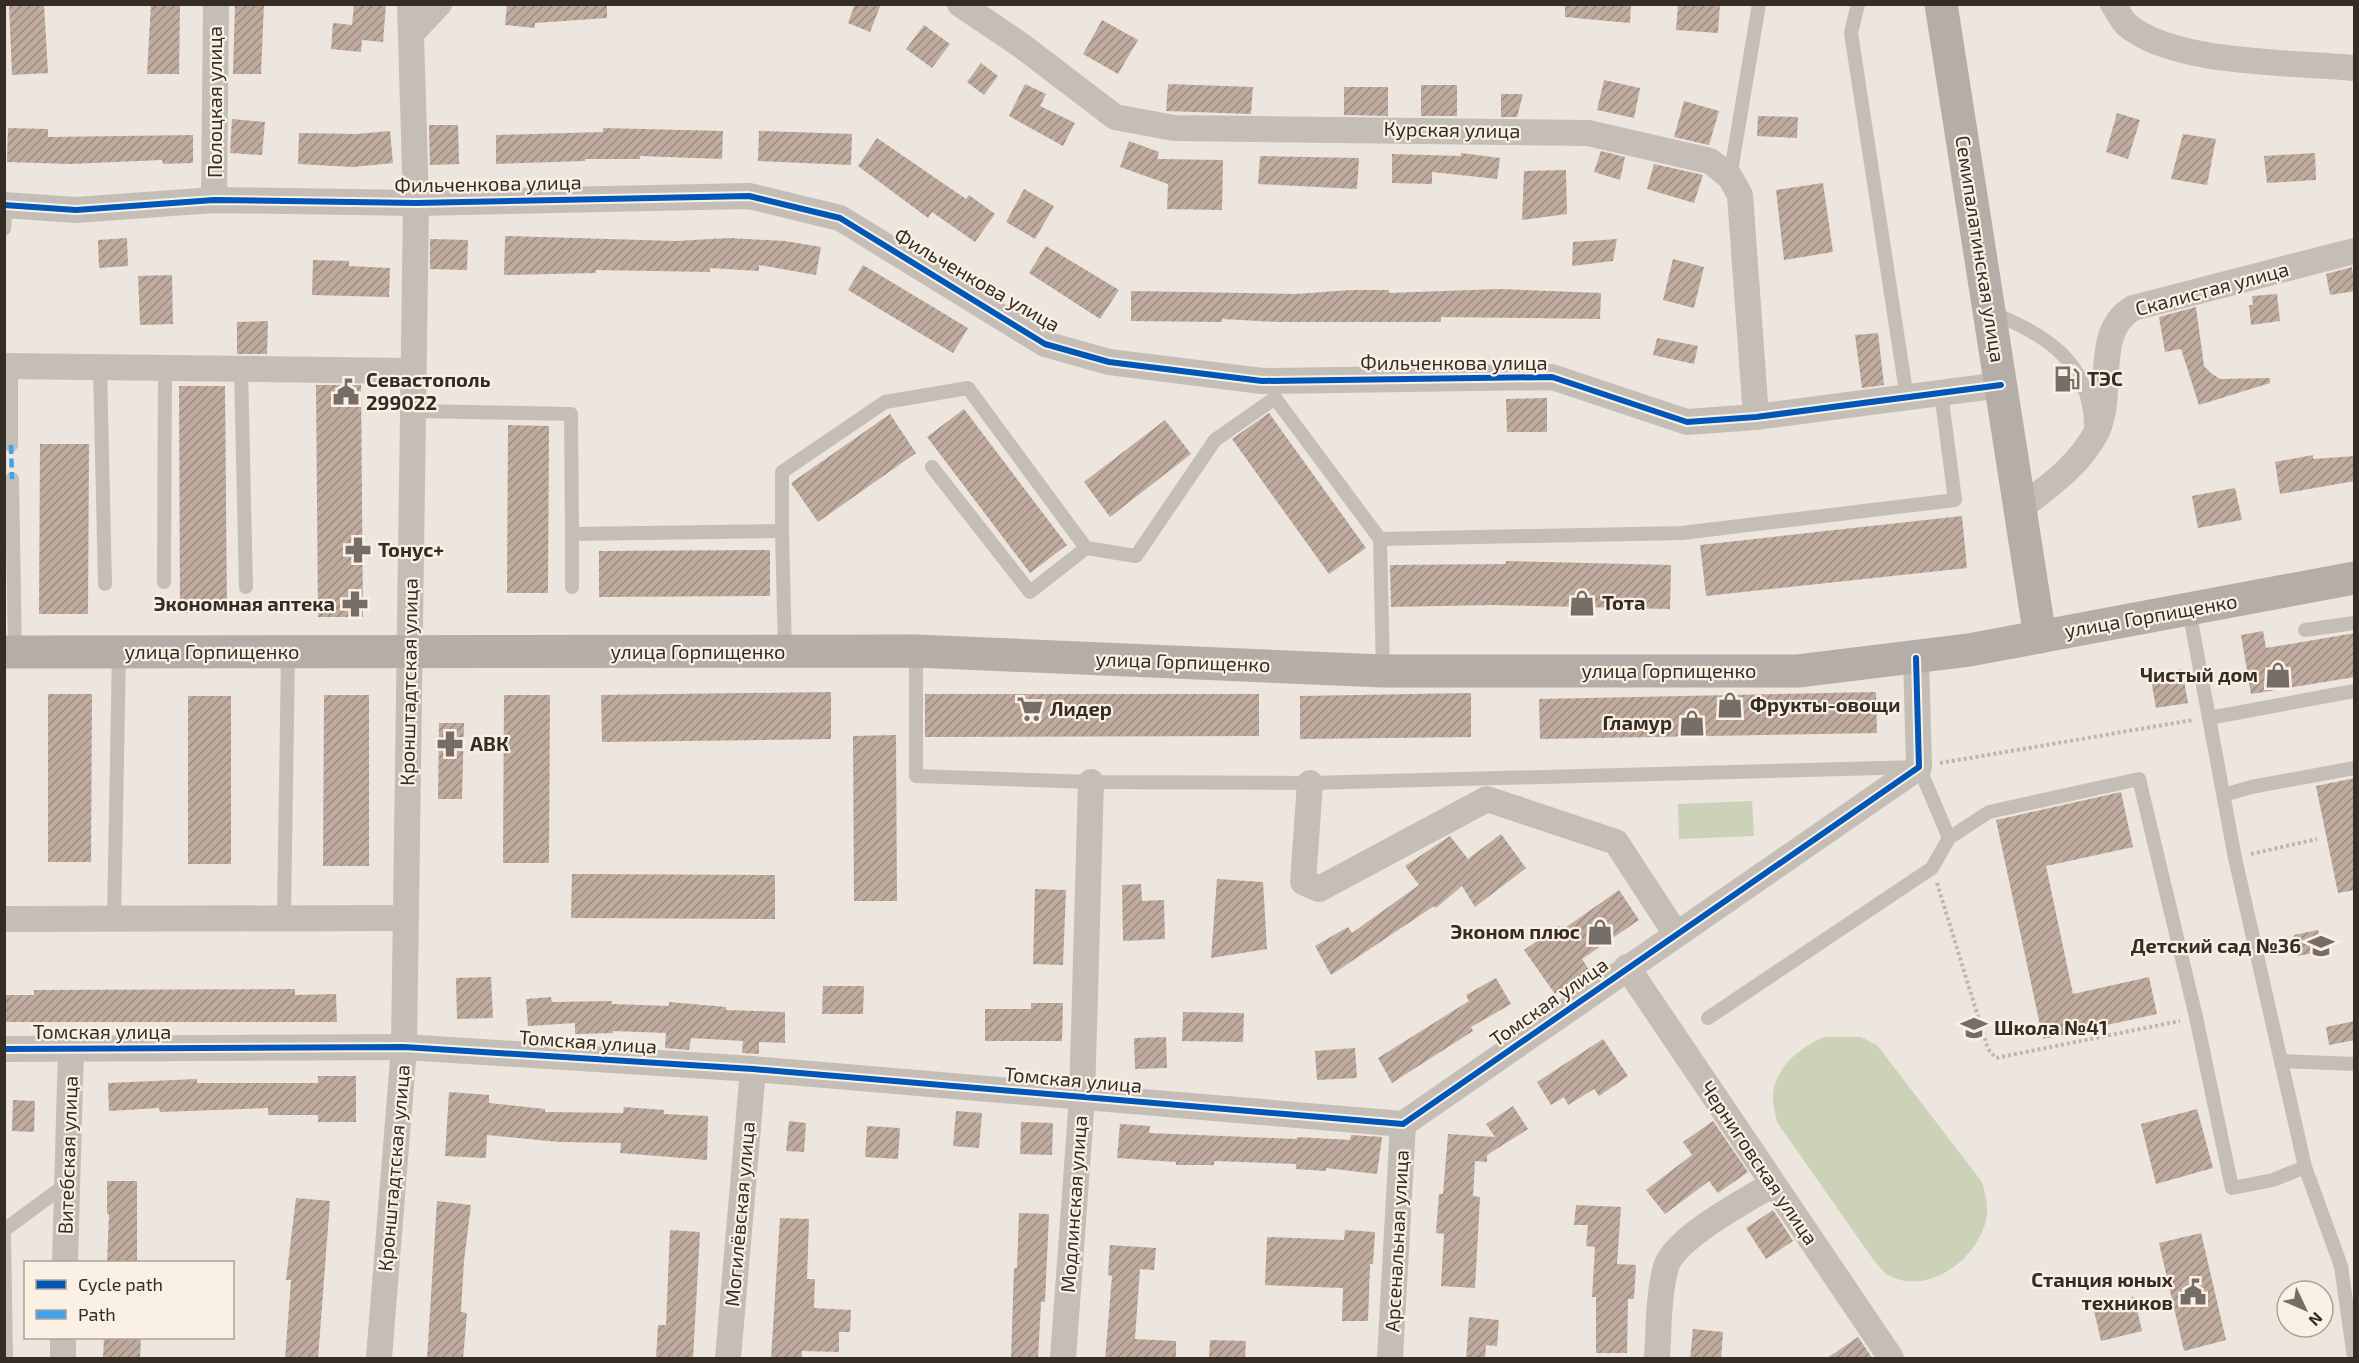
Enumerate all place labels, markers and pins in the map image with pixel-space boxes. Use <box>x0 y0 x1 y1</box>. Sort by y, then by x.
fuel station icon: ТЭС <box>2052 364 2082 394</box>
place label: ТЭС <box>2087 366 2123 390</box>
place label: Севастополь 299022 <box>366 367 491 414</box>
public building icon: Севастополь 299022 <box>331 377 361 407</box>
pharmacy icon: Тонус+ <box>343 535 373 565</box>
place label: Тонус+ <box>378 537 444 561</box>
shop icon: Тота <box>1567 588 1597 618</box>
pharmacy icon: Экономная аптека <box>340 589 370 619</box>
place label: Тота <box>1602 590 1646 614</box>
place label: Экономная аптека <box>154 591 335 615</box>
shop icon: Чистый дом <box>2263 660 2293 690</box>
place label: Чистый дом <box>2140 662 2258 686</box>
shop icon: Фрукты-овощи <box>1715 690 1745 720</box>
place label: Фрукты-овощи <box>1750 692 1901 716</box>
supermarket icon: Лидер <box>1015 694 1045 724</box>
place label: Лидер <box>1050 696 1112 720</box>
shop icon: Гламур <box>1677 708 1707 738</box>
place label: Гламур <box>1602 710 1672 734</box>
pharmacy icon: АВК <box>435 729 465 759</box>
place label: АВК <box>470 731 509 755</box>
shop icon: Эконом плюс <box>1585 917 1615 947</box>
place label: Эконом плюс <box>1451 919 1580 943</box>
school or university icon: Детский сад №36 <box>2306 931 2336 961</box>
place label: Детский сад №36 <box>2131 933 2301 957</box>
school or university icon: Школа №41 <box>1959 1013 1989 1043</box>
place label: Школа №41 <box>1994 1015 2108 1039</box>
place label: Станция юных техников <box>2031 1267 2174 1314</box>
public building icon: Станция юных техников <box>2178 1277 2208 1307</box>

